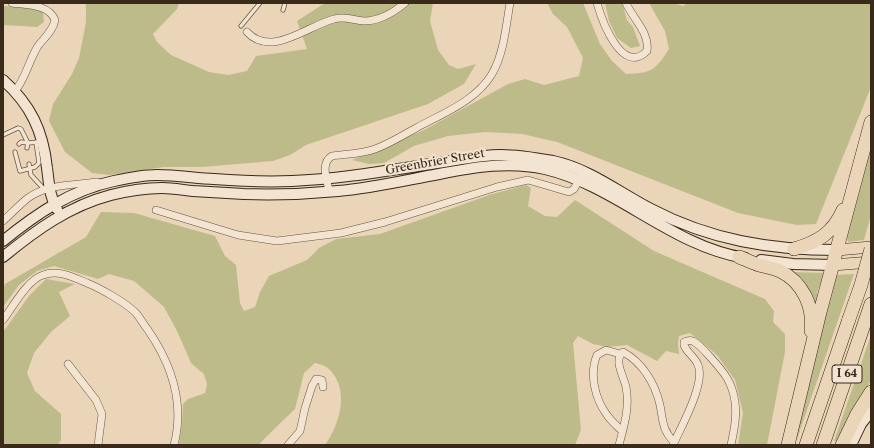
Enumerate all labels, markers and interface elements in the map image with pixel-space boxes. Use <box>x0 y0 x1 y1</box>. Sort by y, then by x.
street label: Greenbrier Street <box>384 146 486 178</box>
road number: I 64 <box>832 365 862 383</box>

